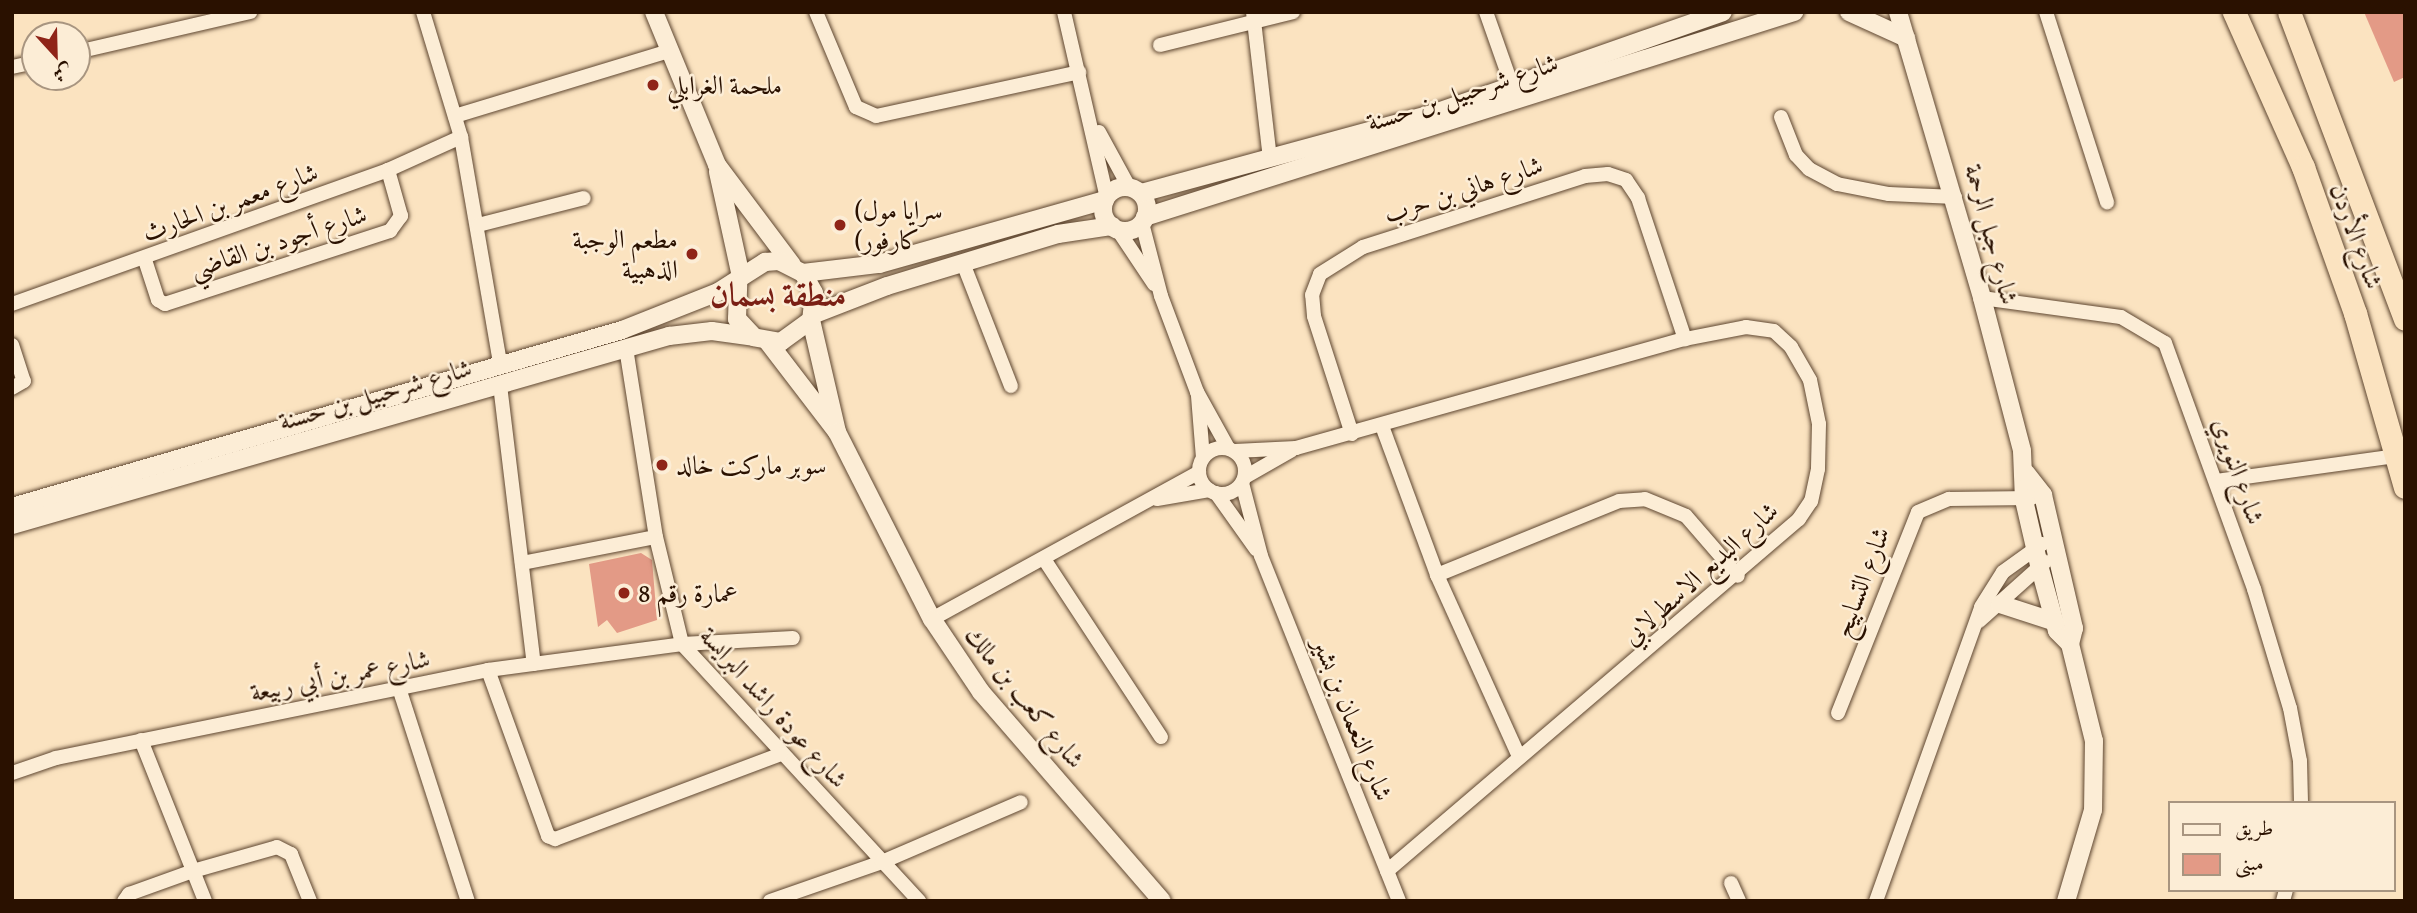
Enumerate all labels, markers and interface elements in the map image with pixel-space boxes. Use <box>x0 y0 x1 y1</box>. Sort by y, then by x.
north arrow <box>21 21 91 91</box>
street label: شارع شرحبيل بن حسنة <box>1362 46 1562 138</box>
text: ش <box>49 57 77 90</box>
place label: ملحمة الغرابلي <box>667 69 782 101</box>
marker: ملحمة الغرابلي <box>645 77 661 93</box>
street label: شارع هاني بن حرب <box>1380 149 1546 229</box>
street label: شارع معمر بن الحارث <box>138 156 322 248</box>
street label: شارع جبل الرحمة <box>1958 160 2026 308</box>
street label: شارع الأردن <box>2324 179 2390 293</box>
place label: (سرايا مول (كارفور <box>854 194 943 256</box>
street label: شارع أجود بن القاضي <box>186 198 370 284</box>
marker: (سرايا مول (كارفور <box>832 217 848 233</box>
place label: مطعم الوجبة الذهبية <box>572 223 678 284</box>
marker: مطعم الوجبة الذهبية <box>684 246 700 262</box>
district label: منطقة بسمان <box>710 275 846 315</box>
street label: شارع شرحبيل بن حسنة <box>275 352 475 436</box>
street label: شارع النويري <box>2206 414 2272 528</box>
place label: سوبر ماركت خالد <box>676 449 826 481</box>
marker: سوبر ماركت خالد <box>654 457 670 473</box>
street label: شارع البديع الاسطرلابي <box>1616 495 1784 651</box>
street label: شارع التسابيح <box>1826 522 1896 642</box>
place label: عمارة رقم 8 <box>638 577 738 609</box>
marker: عمارة رقم 8 <box>616 585 632 601</box>
street label: شارع عودة راشد البرايسة <box>693 620 855 794</box>
street label: شارع كعب بن مالك <box>958 620 1092 774</box>
street label: شارع النعمان بن بشير <box>1306 633 1400 805</box>
street label: شارع عمر بن أبي ربيعة <box>247 642 433 708</box>
legend <box>2168 801 2396 892</box>
text: طريق <box>2235 812 2273 843</box>
text: مبنى <box>2235 847 2264 878</box>

